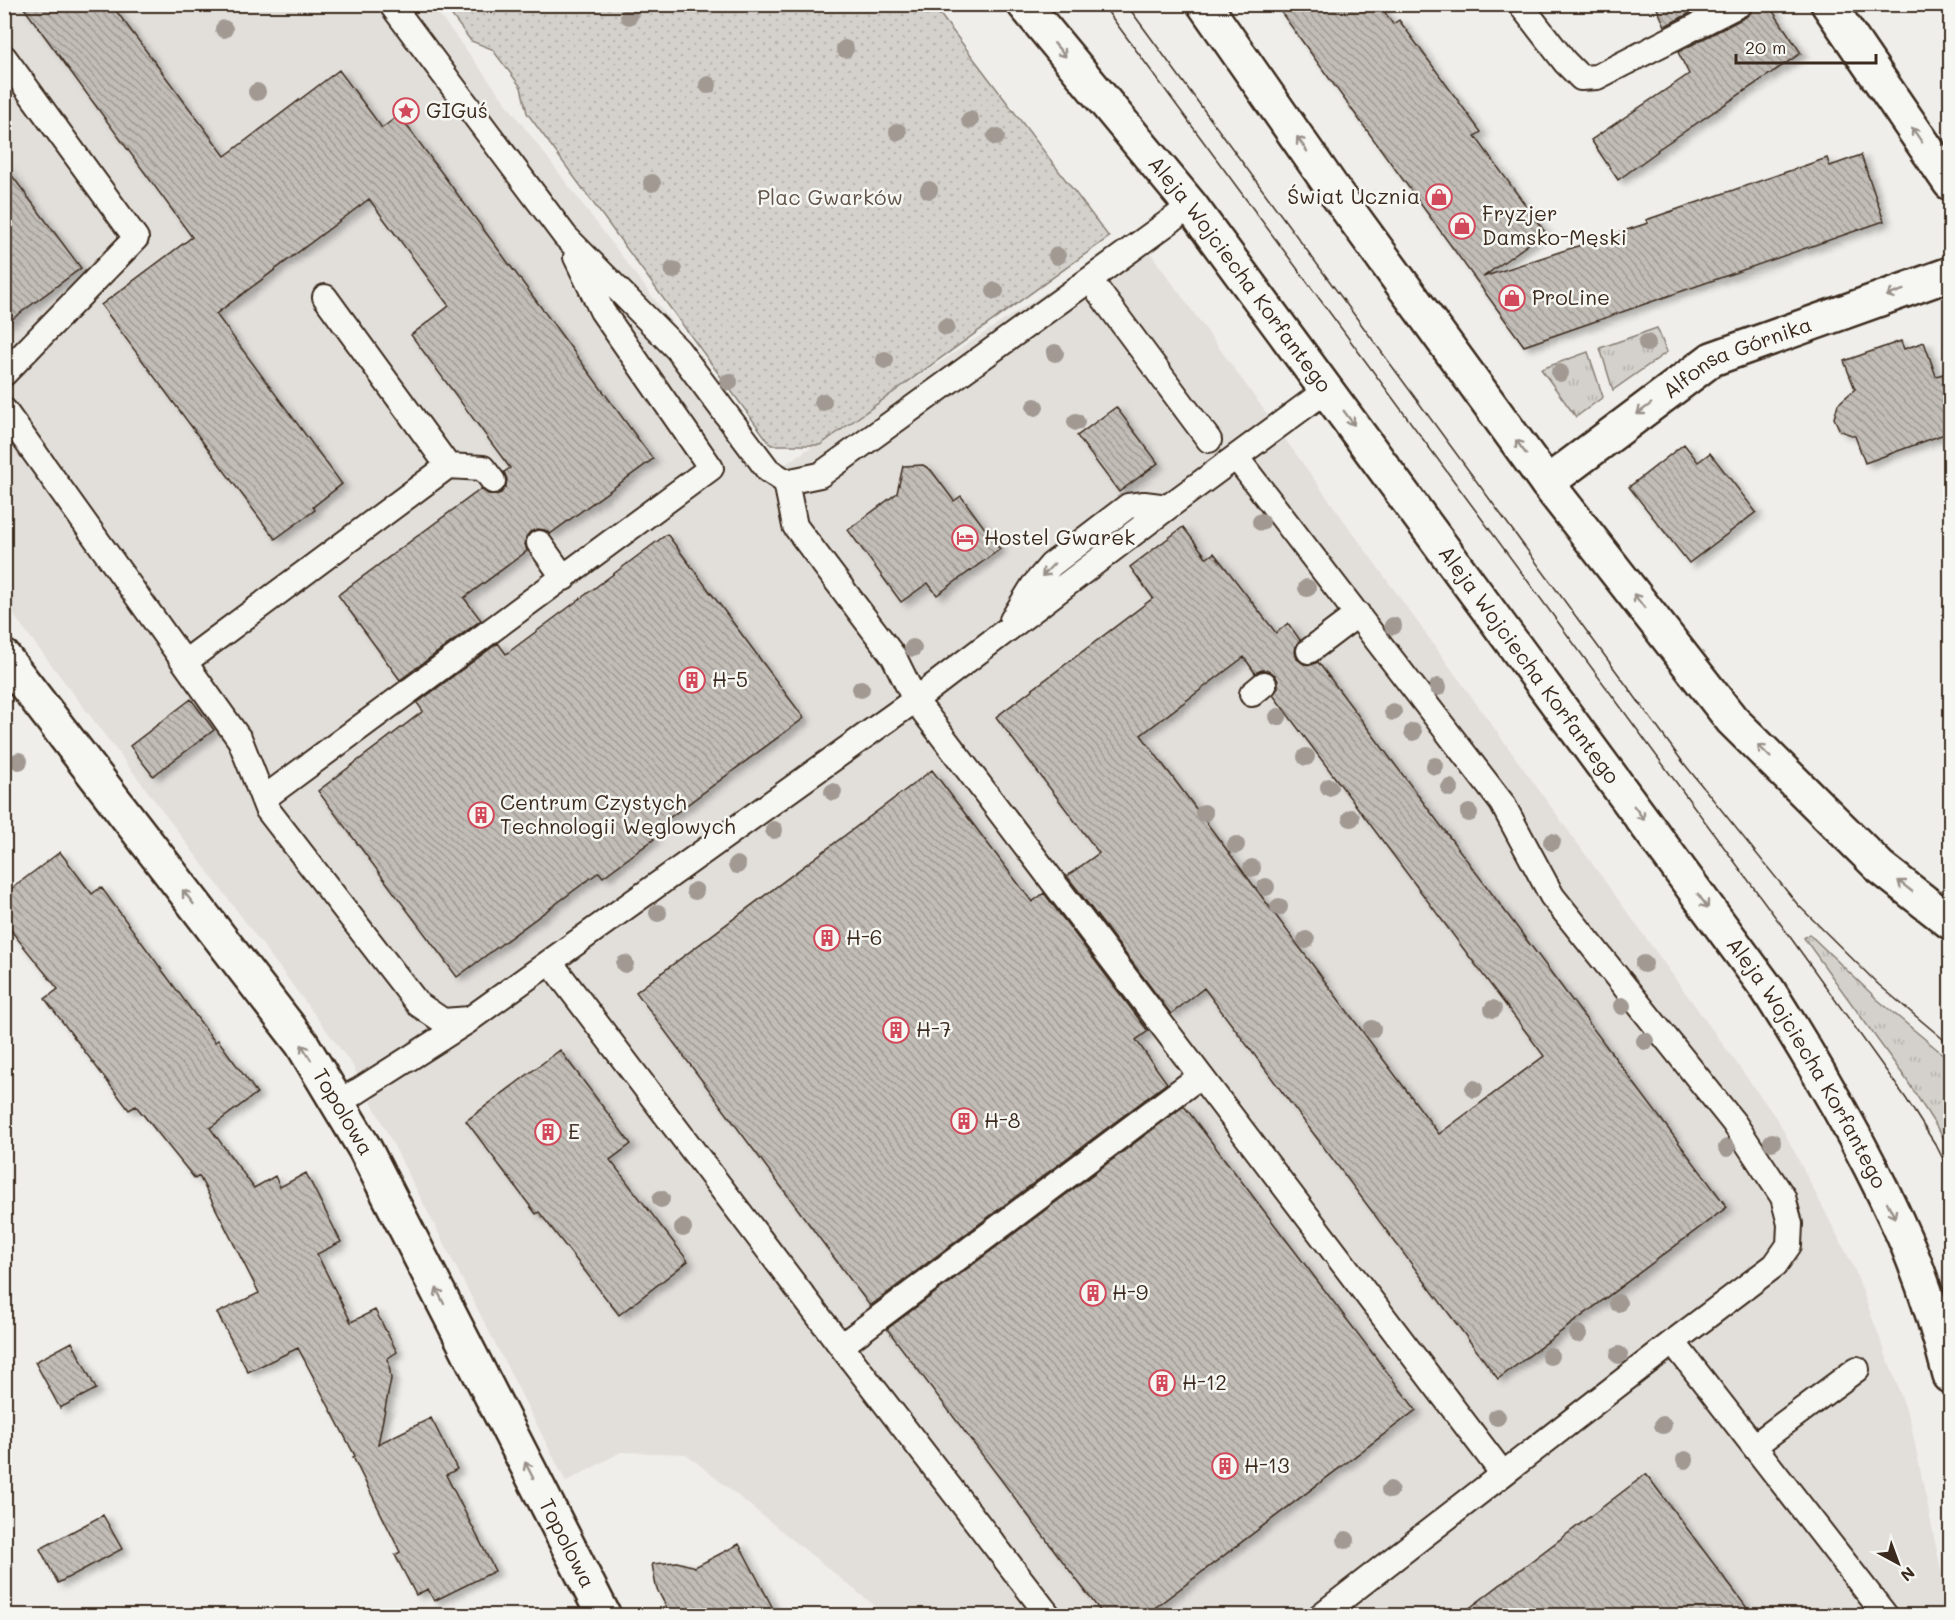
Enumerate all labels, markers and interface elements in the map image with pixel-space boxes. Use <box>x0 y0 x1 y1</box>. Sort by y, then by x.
scale bar <box>1736 27 1876 65</box>
text: 20 m <box>1745 35 1786 59</box>
one-way arrow <box>1054 42 1067 58</box>
place icon: GIGuś <box>391 96 421 126</box>
place label: GIGuś <box>426 96 488 123</box>
one-way arrow <box>1911 127 1923 143</box>
one-way arrow <box>1296 137 1308 153</box>
street label: Aleja Wojciecha Korfantego <box>1143 150 1338 397</box>
place label: Świat Ucznia <box>1287 182 1420 209</box>
shop icon: Świat Ucznia <box>1424 182 1454 212</box>
park label: Plac Gwarków <box>757 183 903 210</box>
place label: Fryzjer Damsko-Męski <box>1482 199 1627 250</box>
shop icon: Fryzjer Damsko-Męski <box>1447 211 1477 241</box>
shop icon: ProLine <box>1497 283 1527 313</box>
place label: ProLine <box>1532 283 1610 310</box>
one-way arrow <box>1887 289 1905 300</box>
street label: Alfonsa Górnika <box>1657 310 1815 403</box>
one-way arrow <box>1637 403 1653 415</box>
one-way arrow <box>1343 410 1355 426</box>
one-way arrow <box>1514 439 1527 455</box>
hotel icon: Hostel Gwarek <box>950 523 980 553</box>
place label: Hostel Gwarek <box>984 523 1136 550</box>
street label: Aleja Wojciecha Korfantego <box>1433 540 1627 789</box>
one-way arrow <box>1040 562 1055 577</box>
one-way arrow <box>1633 593 1646 609</box>
building icon: H-5 <box>677 665 707 695</box>
place label: H-5 <box>712 665 748 692</box>
one-way arrow <box>1756 744 1771 758</box>
place label: Centrum Czystych Technologii Węglowych <box>500 788 736 839</box>
building icon: Centrum Czystych Technologii Węglowych <box>466 800 496 830</box>
one-way arrow <box>1633 804 1645 820</box>
one-way arrow <box>1897 879 1913 892</box>
one-way arrow <box>182 889 195 905</box>
one-way arrow <box>1697 892 1709 908</box>
building icon: H-6 <box>812 923 842 953</box>
place label: H-6 <box>846 923 883 950</box>
street label: Aleja Wojciecha Korfantego <box>1722 931 1894 1192</box>
building icon: H-7 <box>881 1015 911 1045</box>
place label: H-7 <box>916 1015 952 1042</box>
one-way arrow <box>300 1044 312 1061</box>
street label: Topolowa <box>308 1063 381 1160</box>
building icon: H-8 <box>949 1106 979 1136</box>
place label: H-8 <box>984 1106 1021 1133</box>
building icon: E <box>533 1117 563 1147</box>
place label: E <box>568 1117 580 1144</box>
one-way arrow <box>1885 1201 1897 1219</box>
building icon: H-9 <box>1078 1278 1108 1308</box>
place label: H-9 <box>1112 1278 1148 1305</box>
one-way arrow <box>434 1288 446 1306</box>
building icon: H-12 <box>1147 1368 1177 1398</box>
place label: H-12 <box>1182 1368 1227 1395</box>
building icon: H-13 <box>1210 1451 1240 1481</box>
place label: H-13 <box>1244 1451 1290 1478</box>
one-way arrow <box>523 1462 535 1479</box>
street label: Topolowa <box>534 1494 602 1592</box>
north arrow <box>1868 1533 1928 1593</box>
text: N <box>1897 1563 1920 1587</box>

